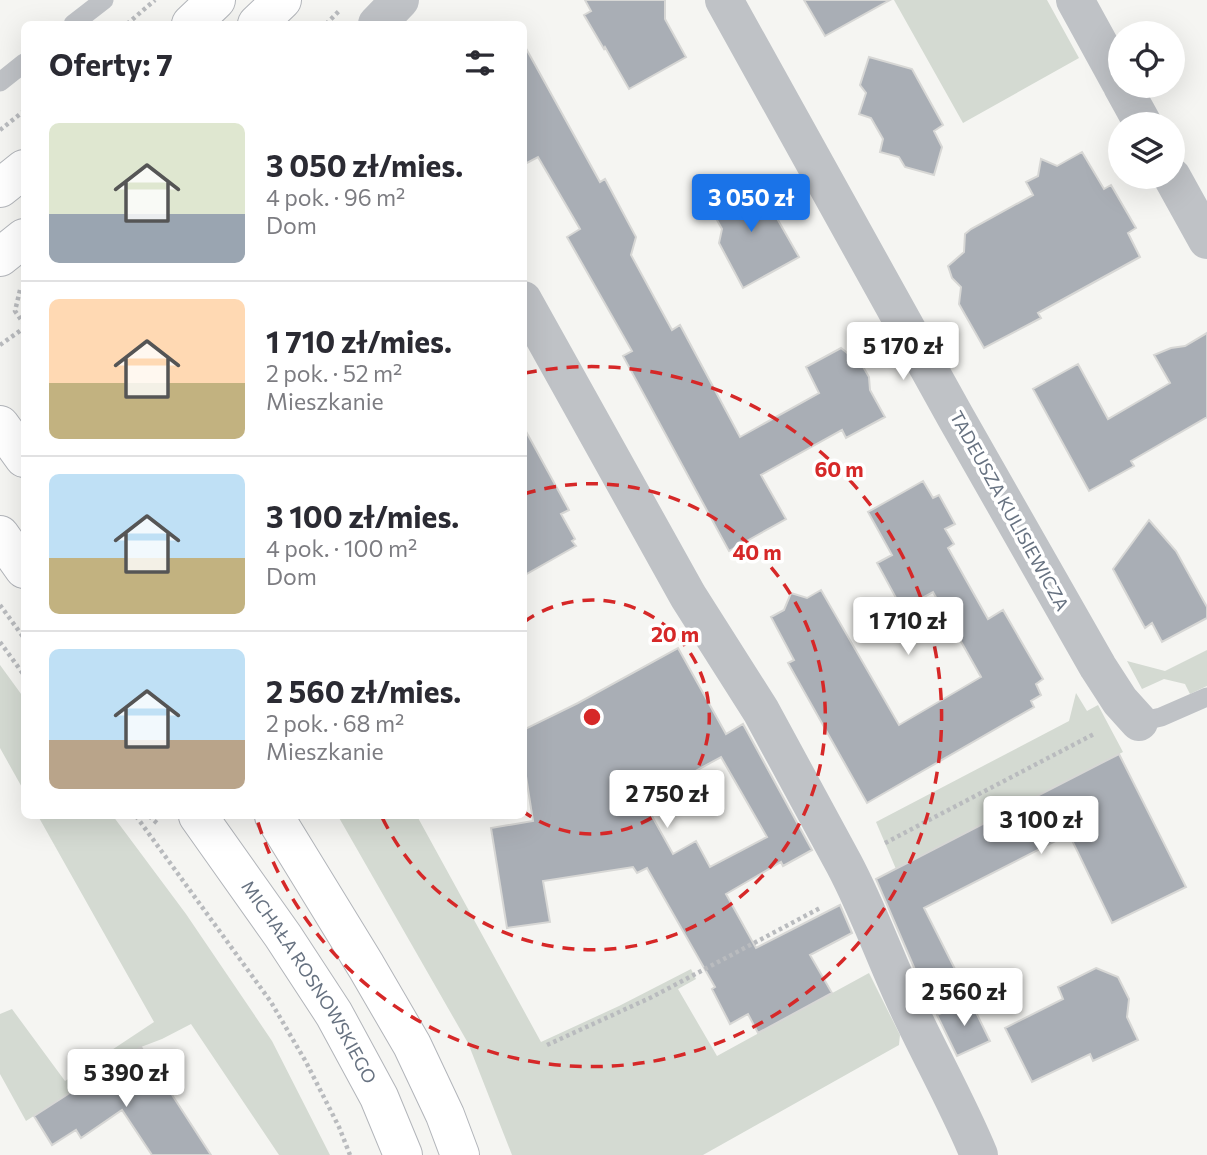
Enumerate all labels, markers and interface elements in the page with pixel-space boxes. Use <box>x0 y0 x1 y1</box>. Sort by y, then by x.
map controls <box>1108 21 1185 189</box>
button: locate <box>1108 21 1185 98</box>
icon: filters <box>461 44 499 82</box>
text: Oferty: 7 <box>49 45 173 82</box>
button: layers <box>1108 112 1185 189</box>
text: 3 050 zł/mies. <box>266 146 463 183</box>
icon: home <box>105 151 189 235</box>
pin: 3 050 zł <box>679 174 823 234</box>
text: 4 pok. · 96 m² <box>266 183 405 211</box>
text: 3 050 zł <box>708 183 794 211</box>
text: Dom <box>266 211 317 239</box>
text: 1 710 zł/mies. <box>266 322 452 359</box>
pin: 5 170 zł <box>831 322 975 382</box>
icon: home <box>105 327 189 411</box>
text: 5 170 zł <box>863 331 943 359</box>
text: 2 pok. · 52 m² <box>266 359 402 387</box>
text: Mieszkanie <box>266 387 384 415</box>
street label: TADEUSZA KULISIEWICZA <box>946 407 1074 614</box>
text: 60 m <box>814 456 864 481</box>
text: 3 100 zł/mies. <box>266 497 459 534</box>
icon: home <box>105 502 189 586</box>
text: 4 pok. · 100 m² <box>266 534 417 562</box>
text: 40 m <box>732 539 782 564</box>
text: Dom <box>266 562 317 590</box>
pin: 1 710 zł <box>836 598 980 657</box>
text: 1 710 zł <box>869 606 947 634</box>
text: 20 m <box>651 621 699 646</box>
text: 2 560 zł/mies. <box>266 672 461 709</box>
icon: home <box>105 677 189 761</box>
centre of rings <box>580 705 604 729</box>
text: 2 pok. · 68 m² <box>266 709 404 737</box>
text: Mieszkanie <box>266 737 384 765</box>
pin: 2 750 zł <box>595 770 739 830</box>
text: 2 750 zł <box>625 779 709 807</box>
pin: 3 100 zł <box>969 796 1113 856</box>
text: 3 100 zł <box>999 805 1083 833</box>
street label: MICHAŁA ROSNOWSKIEGO <box>237 876 382 1087</box>
pin: 2 560 zł <box>892 968 1036 1028</box>
text: 2 560 zł <box>922 977 1006 1005</box>
pin: 5 390 zł <box>54 1050 198 1109</box>
text: 5 390 zł <box>83 1058 169 1086</box>

